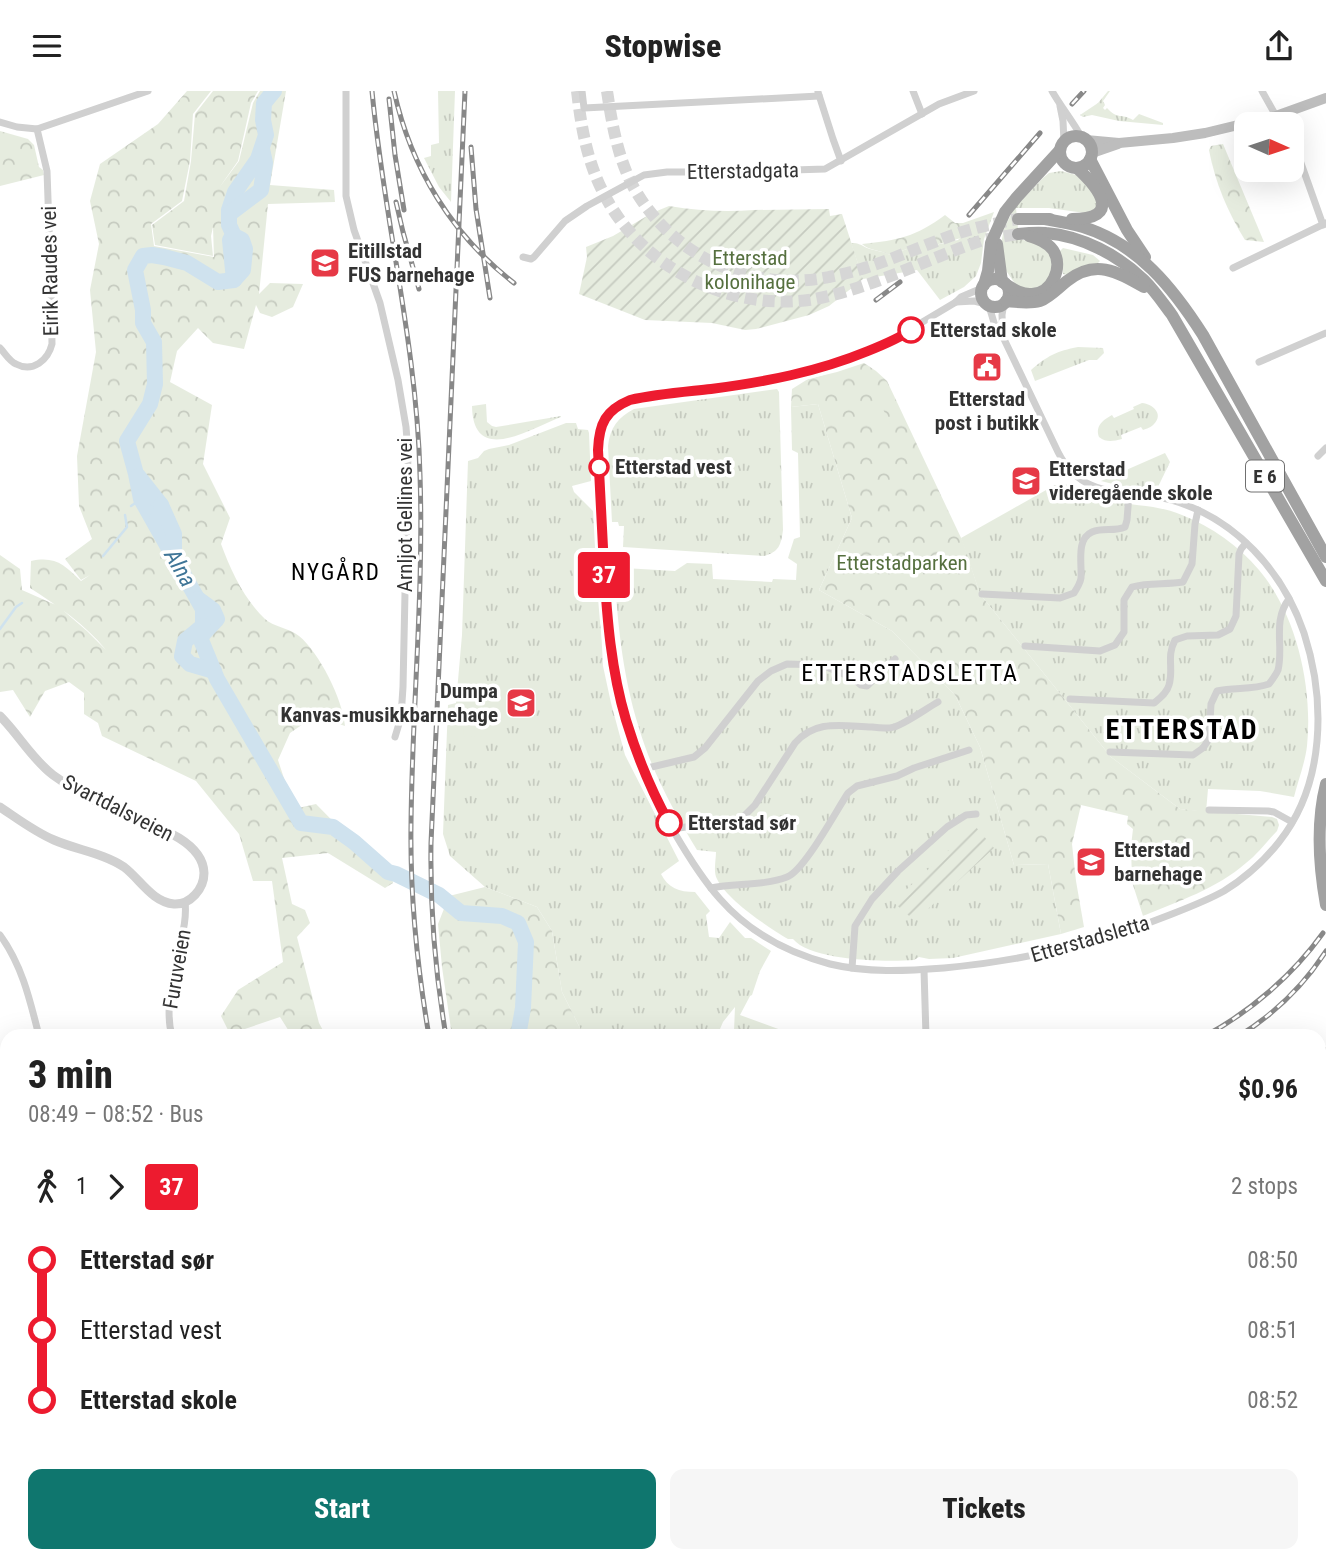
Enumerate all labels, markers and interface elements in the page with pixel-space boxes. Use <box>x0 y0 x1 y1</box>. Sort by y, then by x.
icon: menu <box>28 27 66 65</box>
text: Stopwise <box>605 27 721 65</box>
icon: share <box>1260 27 1298 65</box>
north arrow <box>1234 112 1304 182</box>
map controls <box>1234 112 1304 182</box>
street label: Etterstadgata <box>687 158 799 184</box>
street label: Eirik Raudes vei <box>37 206 63 336</box>
place label: Eitillstad FUS barnehage <box>348 239 475 287</box>
school or university icon: Eitillstad FUS barnehage <box>308 246 342 280</box>
park label: Etterstad kolonihage <box>705 246 796 294</box>
marker: Etterstad skole <box>898 317 924 343</box>
place label: Etterstad skole <box>930 318 1057 342</box>
public building icon: Etterstad post i butikk <box>970 350 1004 384</box>
place label: Etterstad post i butikk <box>935 387 1040 435</box>
street label: Arnljot Gellines vei <box>393 438 417 592</box>
place label: Etterstad vest <box>615 455 732 479</box>
marker: Etterstad vest <box>589 457 609 477</box>
place label: Etterstad videregående skole <box>1049 457 1213 505</box>
road number: E 6 <box>1246 461 1284 491</box>
school or university icon: Etterstad videregående skole <box>1009 464 1043 498</box>
water label: Alna <box>158 543 202 592</box>
park label: Etterstadparken <box>836 551 968 575</box>
line badge: 37 <box>572 552 636 598</box>
district label: NYGÅRD <box>291 557 381 586</box>
text: 37 <box>592 561 616 589</box>
district label: ETTERSTADSLETTA <box>801 659 1019 687</box>
place label: Dumpa Kanvas-musikkbarnehage <box>281 679 498 727</box>
school or university icon: Dumpa Kanvas-musikkbarnehage <box>504 686 538 720</box>
district label: ETTERSTAD <box>1105 713 1259 746</box>
street label: Svartdalsveien <box>59 770 177 846</box>
marker: Etterstad sør <box>656 810 682 836</box>
place label: Etterstad sør <box>688 811 796 835</box>
place label: Etterstad barnehage <box>1114 838 1202 886</box>
school or university icon: Etterstad barnehage <box>1074 845 1108 879</box>
street label: Etterstadsletta <box>1028 911 1152 967</box>
street label: Furuveien <box>158 927 196 1011</box>
text: 3 min <box>28 1053 113 1097</box>
text: $0.96 <box>1238 1074 1298 1104</box>
text: 08:49 – 08:52 · Bus <box>28 1101 204 1128</box>
icon: walk <box>28 1168 66 1206</box>
icon: forward <box>97 1168 135 1206</box>
text: 1 <box>76 1173 87 1200</box>
text: 37 <box>159 1173 184 1201</box>
text: 2 stops <box>1231 1173 1298 1200</box>
text: Etterstad sør <box>80 1245 214 1275</box>
text: 08:50 <box>1247 1247 1298 1274</box>
text: Etterstad vest <box>80 1315 222 1345</box>
text: 08:51 <box>1247 1317 1298 1344</box>
text: Etterstad skole <box>80 1385 237 1415</box>
text: 08:52 <box>1247 1387 1298 1414</box>
button: Start <box>28 1469 656 1549</box>
button: Tickets <box>670 1469 1298 1549</box>

